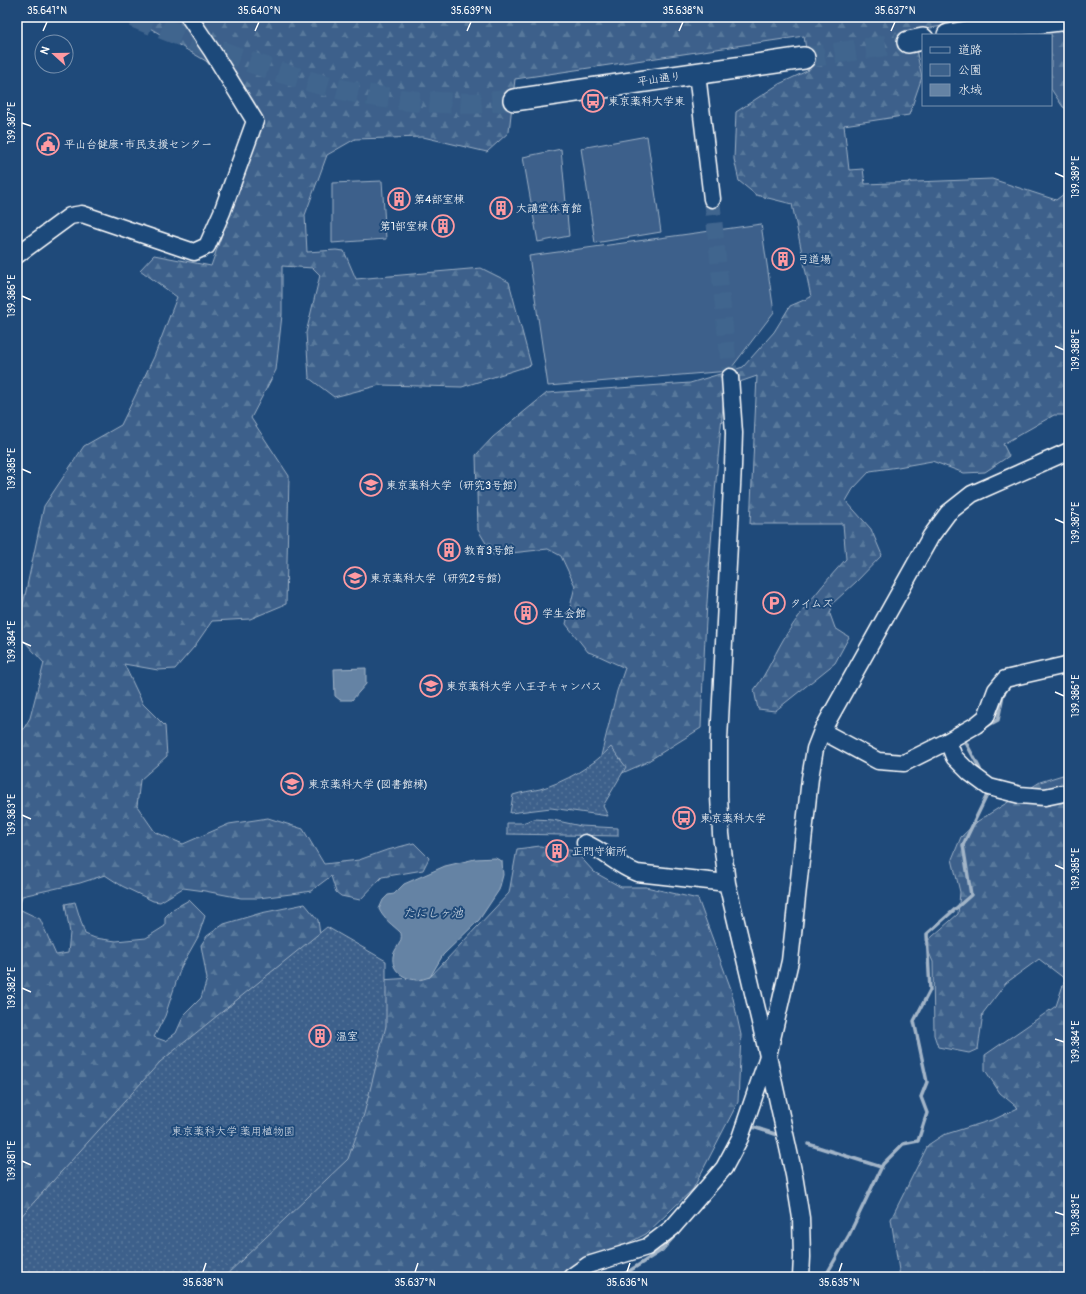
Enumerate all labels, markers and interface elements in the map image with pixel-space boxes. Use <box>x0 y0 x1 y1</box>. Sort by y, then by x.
text: 35.641°N <box>27 5 67 17</box>
text: 35.640°N <box>238 5 281 17</box>
text: 35.639°N <box>451 5 492 17</box>
text: 35.638°N <box>663 5 704 17</box>
text: 35.637°N <box>874 5 916 17</box>
north arrow <box>34 34 74 74</box>
legend <box>922 34 1052 106</box>
text: 道路 <box>958 43 982 58</box>
text: N <box>38 44 53 56</box>
text: 公園 <box>958 63 982 78</box>
street label: 平山通り <box>636 70 682 88</box>
text: 水域 <box>958 83 982 98</box>
bus stop icon: 東京薬科大学東 <box>580 88 606 114</box>
place label: 東京薬科大学東 <box>608 95 685 108</box>
text: 139.387°E <box>6 102 18 144</box>
public building icon: 平山台健康･市民支援センター <box>35 131 61 157</box>
place label: 平山台健康･市民支援センター <box>64 138 212 151</box>
text: 139.389°E <box>1070 156 1082 198</box>
building icon: 第4部室棟 <box>386 186 412 212</box>
place label: 第4部室棟 <box>414 193 464 206</box>
building icon: 大講堂体育館 <box>488 195 514 221</box>
place label: 大講堂体育館 <box>516 202 582 215</box>
building icon: 第1部室棟 <box>430 213 456 239</box>
place label: 第1部室棟 <box>380 220 428 233</box>
building icon: 弓道場 <box>770 246 796 272</box>
place label: 弓道場 <box>798 253 831 266</box>
text: 139.386°E <box>6 275 18 317</box>
text: 139.388°E <box>1070 329 1082 371</box>
text: 139.385°E <box>6 448 18 490</box>
school or university icon: 東京薬科大学（研究3号館） <box>358 472 384 498</box>
place label: 東京薬科大学（研究3号館） <box>386 479 524 492</box>
text: 139.387°E <box>1070 502 1082 544</box>
building icon: 教育3号館 <box>436 537 462 563</box>
place label: 教育3号館 <box>464 544 514 557</box>
school or university icon: 東京薬科大学（研究2号館） <box>342 565 368 591</box>
place label: 東京薬科大学（研究2号館） <box>370 572 508 585</box>
parking icon: タイムズ <box>761 590 787 616</box>
place label: タイムズ <box>790 597 833 610</box>
building icon: 学生会館 <box>513 600 539 626</box>
place label: 学生会館 <box>542 607 586 620</box>
text: 139.384°E <box>6 621 18 663</box>
school or university icon: 東京薬科大学 八王子キャンパス <box>418 673 444 699</box>
text: 139.386°E <box>1070 675 1082 717</box>
place label: 東京薬科大学 八王子キャンパス <box>446 680 602 693</box>
school or university icon: 東京薬科大学 (図書館棟) <box>279 771 305 797</box>
place label: 東京薬科大学 (図書館棟) <box>308 778 428 791</box>
text: 139.383°E <box>6 794 18 836</box>
bus stop icon: 東京薬科大学 <box>671 805 697 831</box>
place label: 東京薬科大学 <box>700 812 766 825</box>
building icon: 正門守衛所 <box>544 838 570 864</box>
place label: 正門守衛所 <box>572 845 627 858</box>
text: 139.385°E <box>1070 848 1082 890</box>
water label: たにしヶ池 <box>403 906 464 921</box>
text: 139.382°E <box>6 967 18 1009</box>
text: 139.384°E <box>1070 1021 1082 1063</box>
building icon: 温室 <box>307 1023 333 1049</box>
place label: 温室 <box>336 1030 358 1043</box>
park label: 東京薬科大学 薬用植物園 <box>171 1125 295 1138</box>
text: 139.381°E <box>6 1141 18 1181</box>
text: 139.383°E <box>1070 1194 1082 1236</box>
text: 35.638°N <box>183 1277 224 1289</box>
text: 35.637°N <box>394 1277 436 1289</box>
text: 35.636°N <box>606 1277 648 1289</box>
text: 35.635°N <box>818 1277 860 1289</box>

